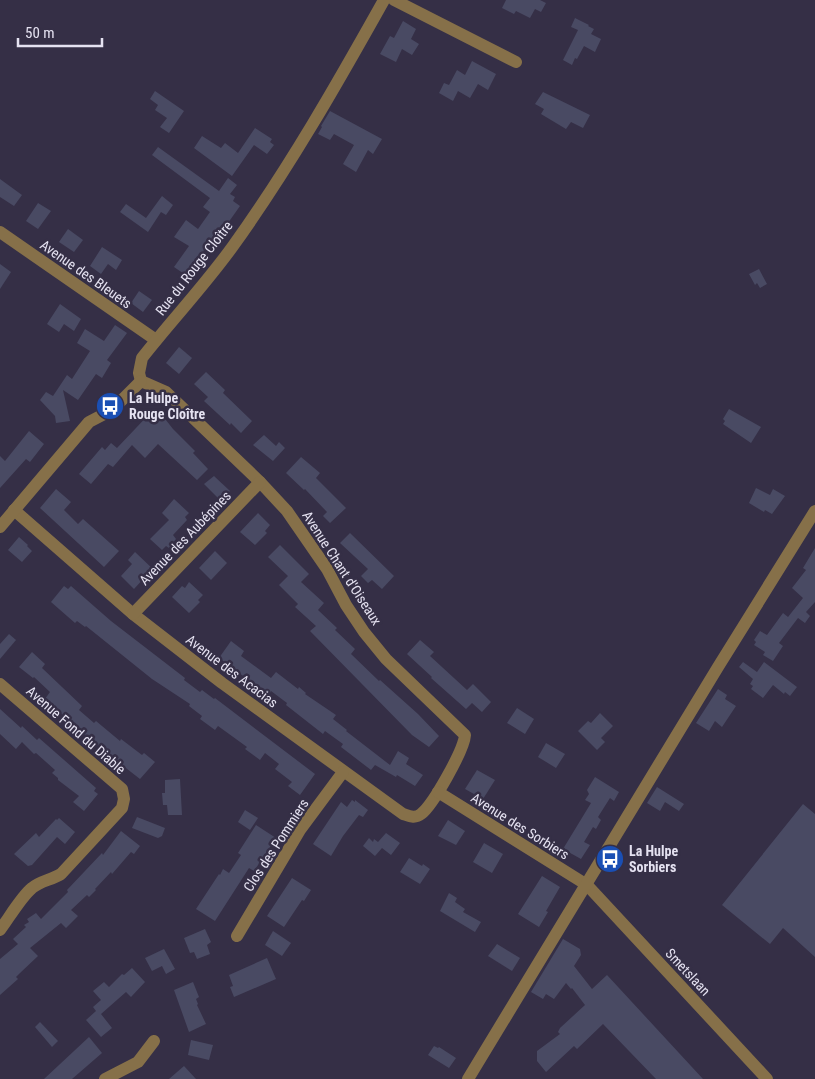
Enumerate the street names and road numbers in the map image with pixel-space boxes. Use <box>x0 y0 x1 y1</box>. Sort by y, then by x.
street label: Rue du Rouge Cloître <box>152 217 236 318</box>
street label: Avenue des Bleuets <box>37 237 135 311</box>
street label: Avenue des Aubépines <box>136 488 234 588</box>
street label: Avenue Chant d'Oiseaux <box>299 508 385 628</box>
street label: Avenue des Acacias <box>183 631 281 711</box>
street label: Avenue Fond du Diable <box>23 683 129 778</box>
street label: Avenue des Sorbiers <box>468 789 572 863</box>
street label: Clos des Pommiers <box>240 796 312 894</box>
street label: Smetslaan <box>662 945 714 999</box>

